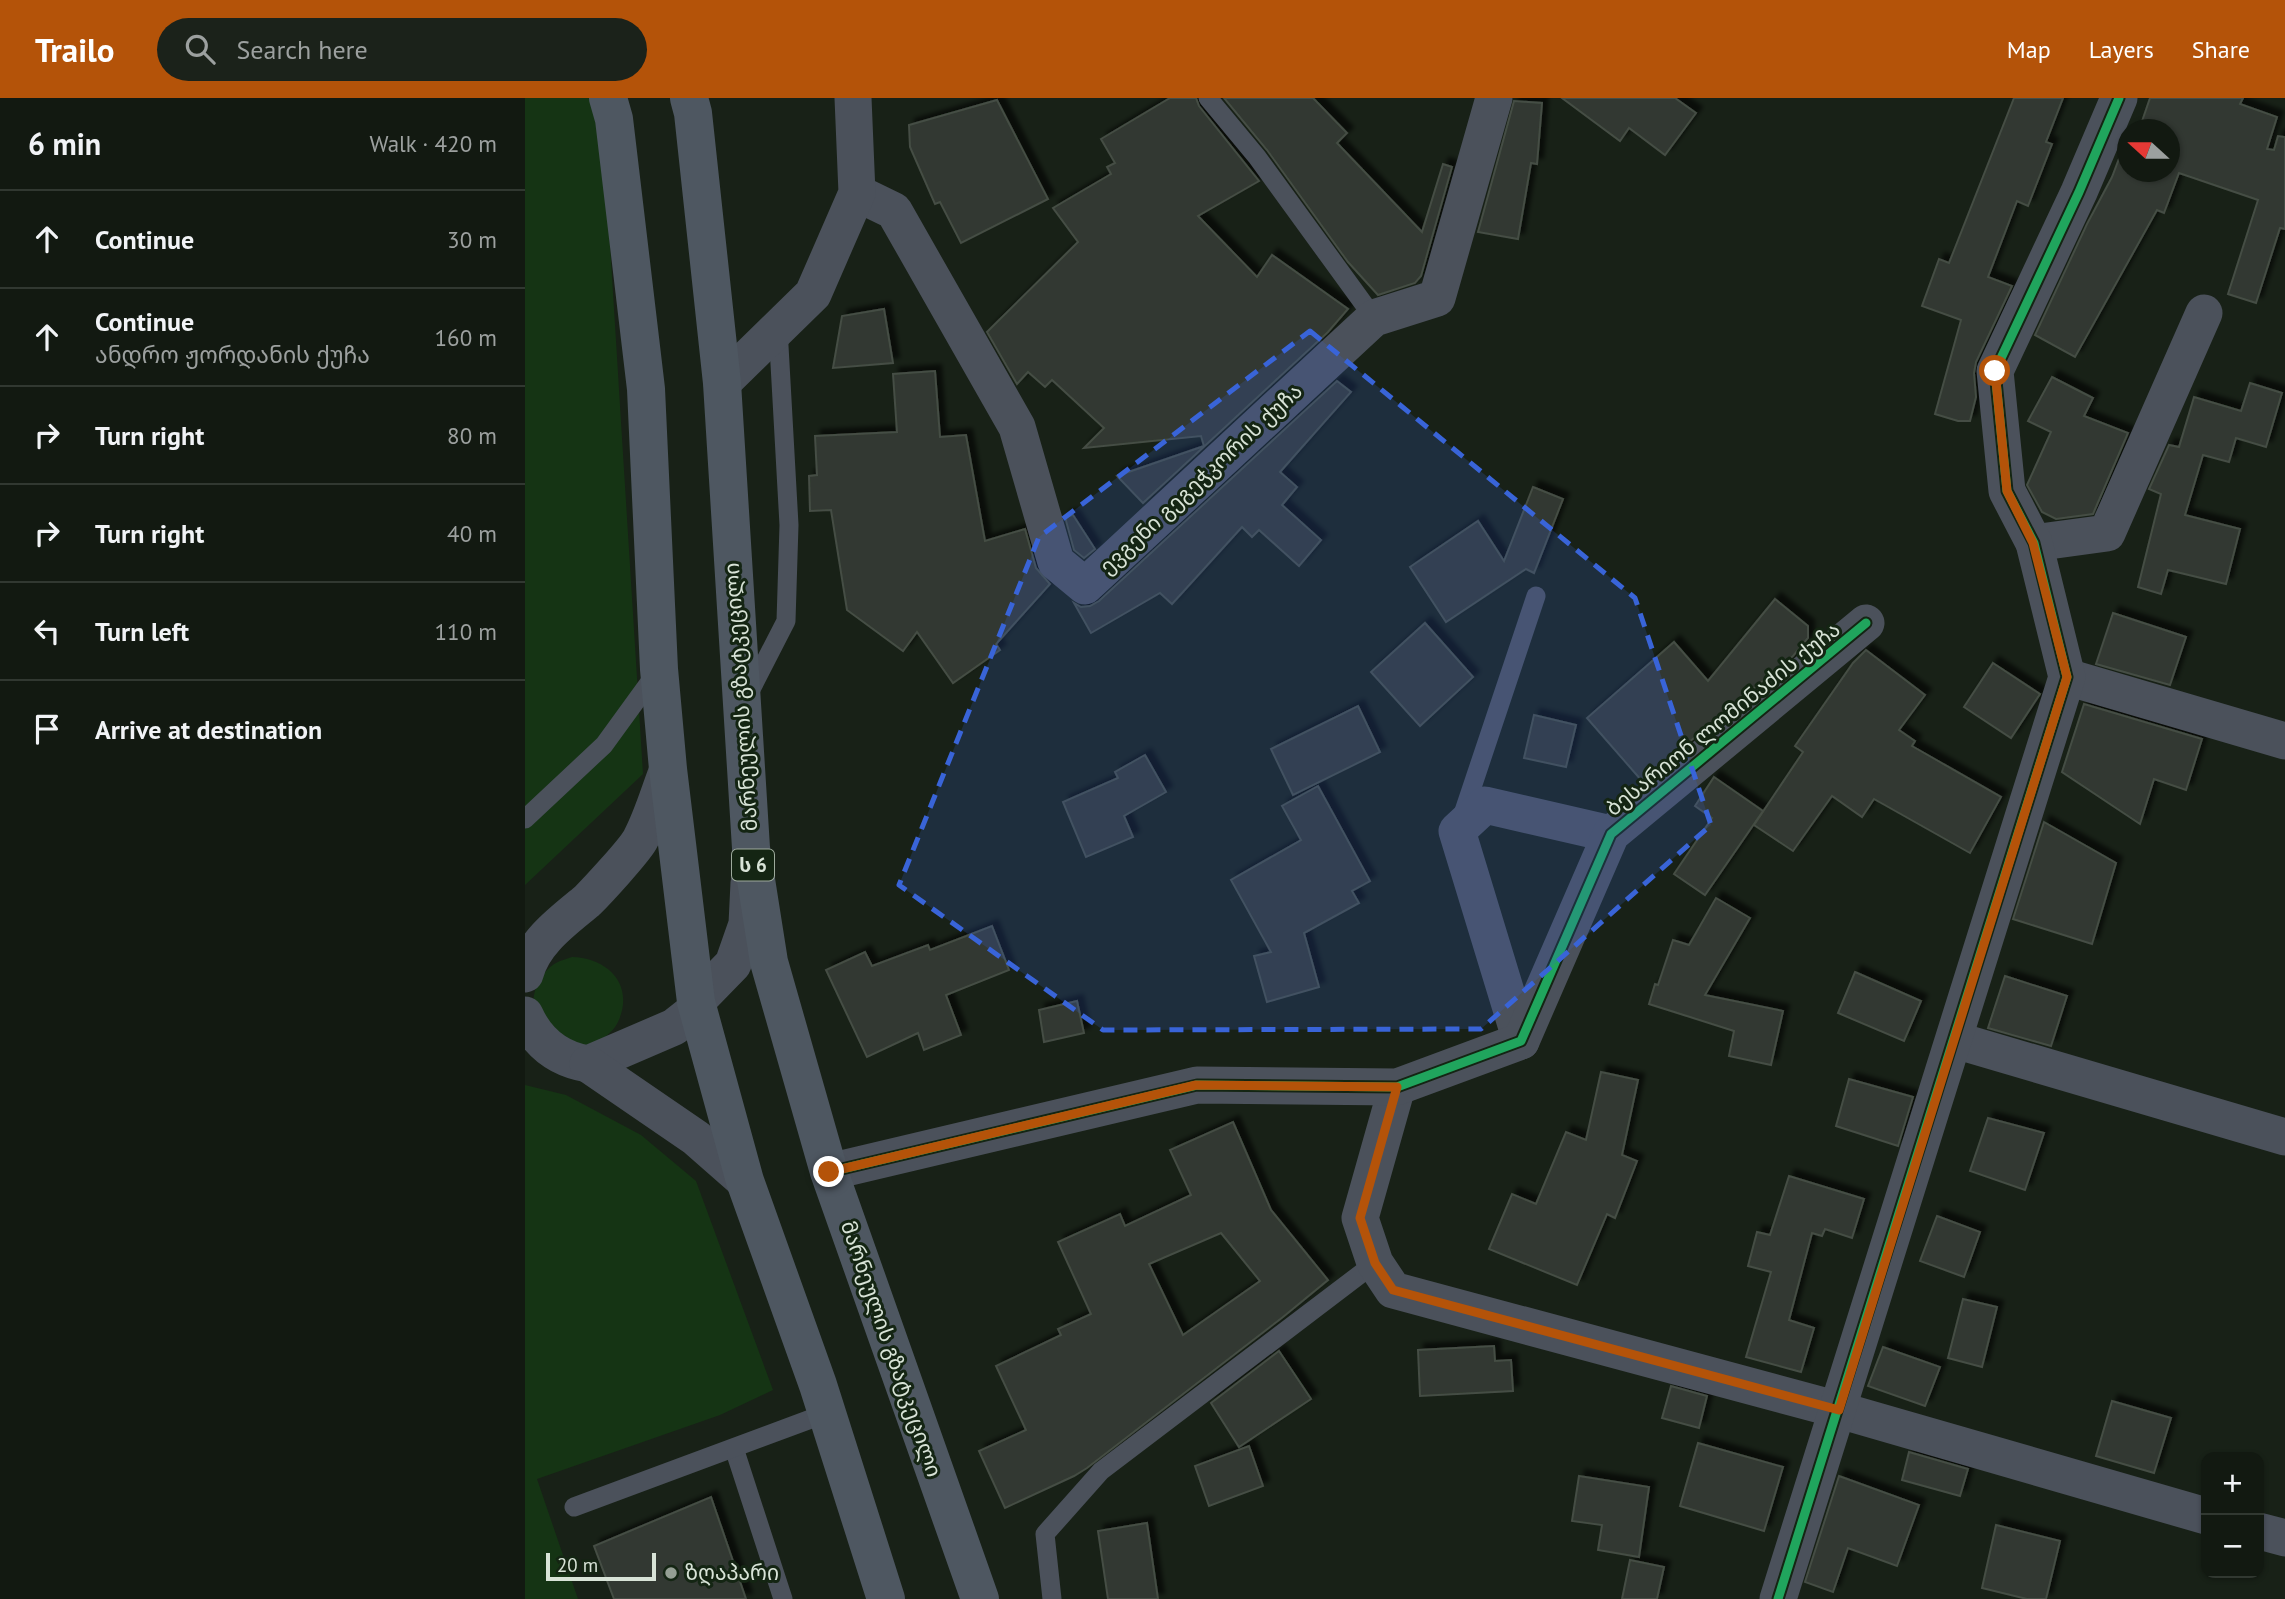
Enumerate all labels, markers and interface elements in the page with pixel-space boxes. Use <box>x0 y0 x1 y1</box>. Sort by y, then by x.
search box <box>157 18 647 81</box>
text: Trailo <box>35 28 115 71</box>
icon: search <box>181 30 219 68</box>
text: Search here <box>237 33 368 66</box>
text: Map <box>2007 34 2051 65</box>
text: Layers <box>2089 34 2154 65</box>
text: Share <box>2192 34 2250 65</box>
north arrow <box>2117 119 2180 182</box>
text: 6 min <box>28 124 101 163</box>
text: Walk · 420 m <box>370 129 497 158</box>
icon: ahead <box>28 220 66 258</box>
text: Continue <box>95 223 194 256</box>
text: 30 m <box>447 225 497 254</box>
text: Continue <box>95 305 194 338</box>
icon: ahead <box>28 318 66 356</box>
text: 160 m <box>435 323 497 352</box>
text: ანდრო ჟორდანის ქუჩა <box>95 340 370 369</box>
route start <box>1979 355 2010 386</box>
street label: ევგენი გეგეჭკორის ქუჩა <box>1094 378 1308 580</box>
icon: right <box>28 416 66 454</box>
text: Turn right <box>95 419 204 452</box>
text: 80 m <box>447 421 497 450</box>
icon: right <box>28 514 66 552</box>
text: Turn right <box>95 517 204 550</box>
text: 40 m <box>447 519 497 548</box>
street label: მარნეულის გზატკეცილი <box>718 562 763 832</box>
icon: left <box>28 612 66 650</box>
text: Turn left <box>95 615 189 648</box>
street label: ბესარიონ ლომინაძის ქუჩა <box>1600 616 1845 822</box>
text: 110 m <box>435 617 497 646</box>
icon: arrive <box>28 710 66 748</box>
text: Arrive at destination <box>95 713 322 746</box>
road number: ს 6 <box>732 850 774 880</box>
route end <box>813 1156 844 1187</box>
street label: მარნეულის გზატკეცილი <box>835 1217 948 1480</box>
map controls <box>2201 1452 2264 1578</box>
button: + <box>2201 1452 2264 1515</box>
button: − <box>2201 1515 2264 1578</box>
scale bar <box>546 1550 656 1582</box>
text: 20 m <box>557 1553 598 1577</box>
place label: ზღაპარი <box>685 1559 779 1586</box>
marker: ზღაპარი <box>663 1565 679 1581</box>

